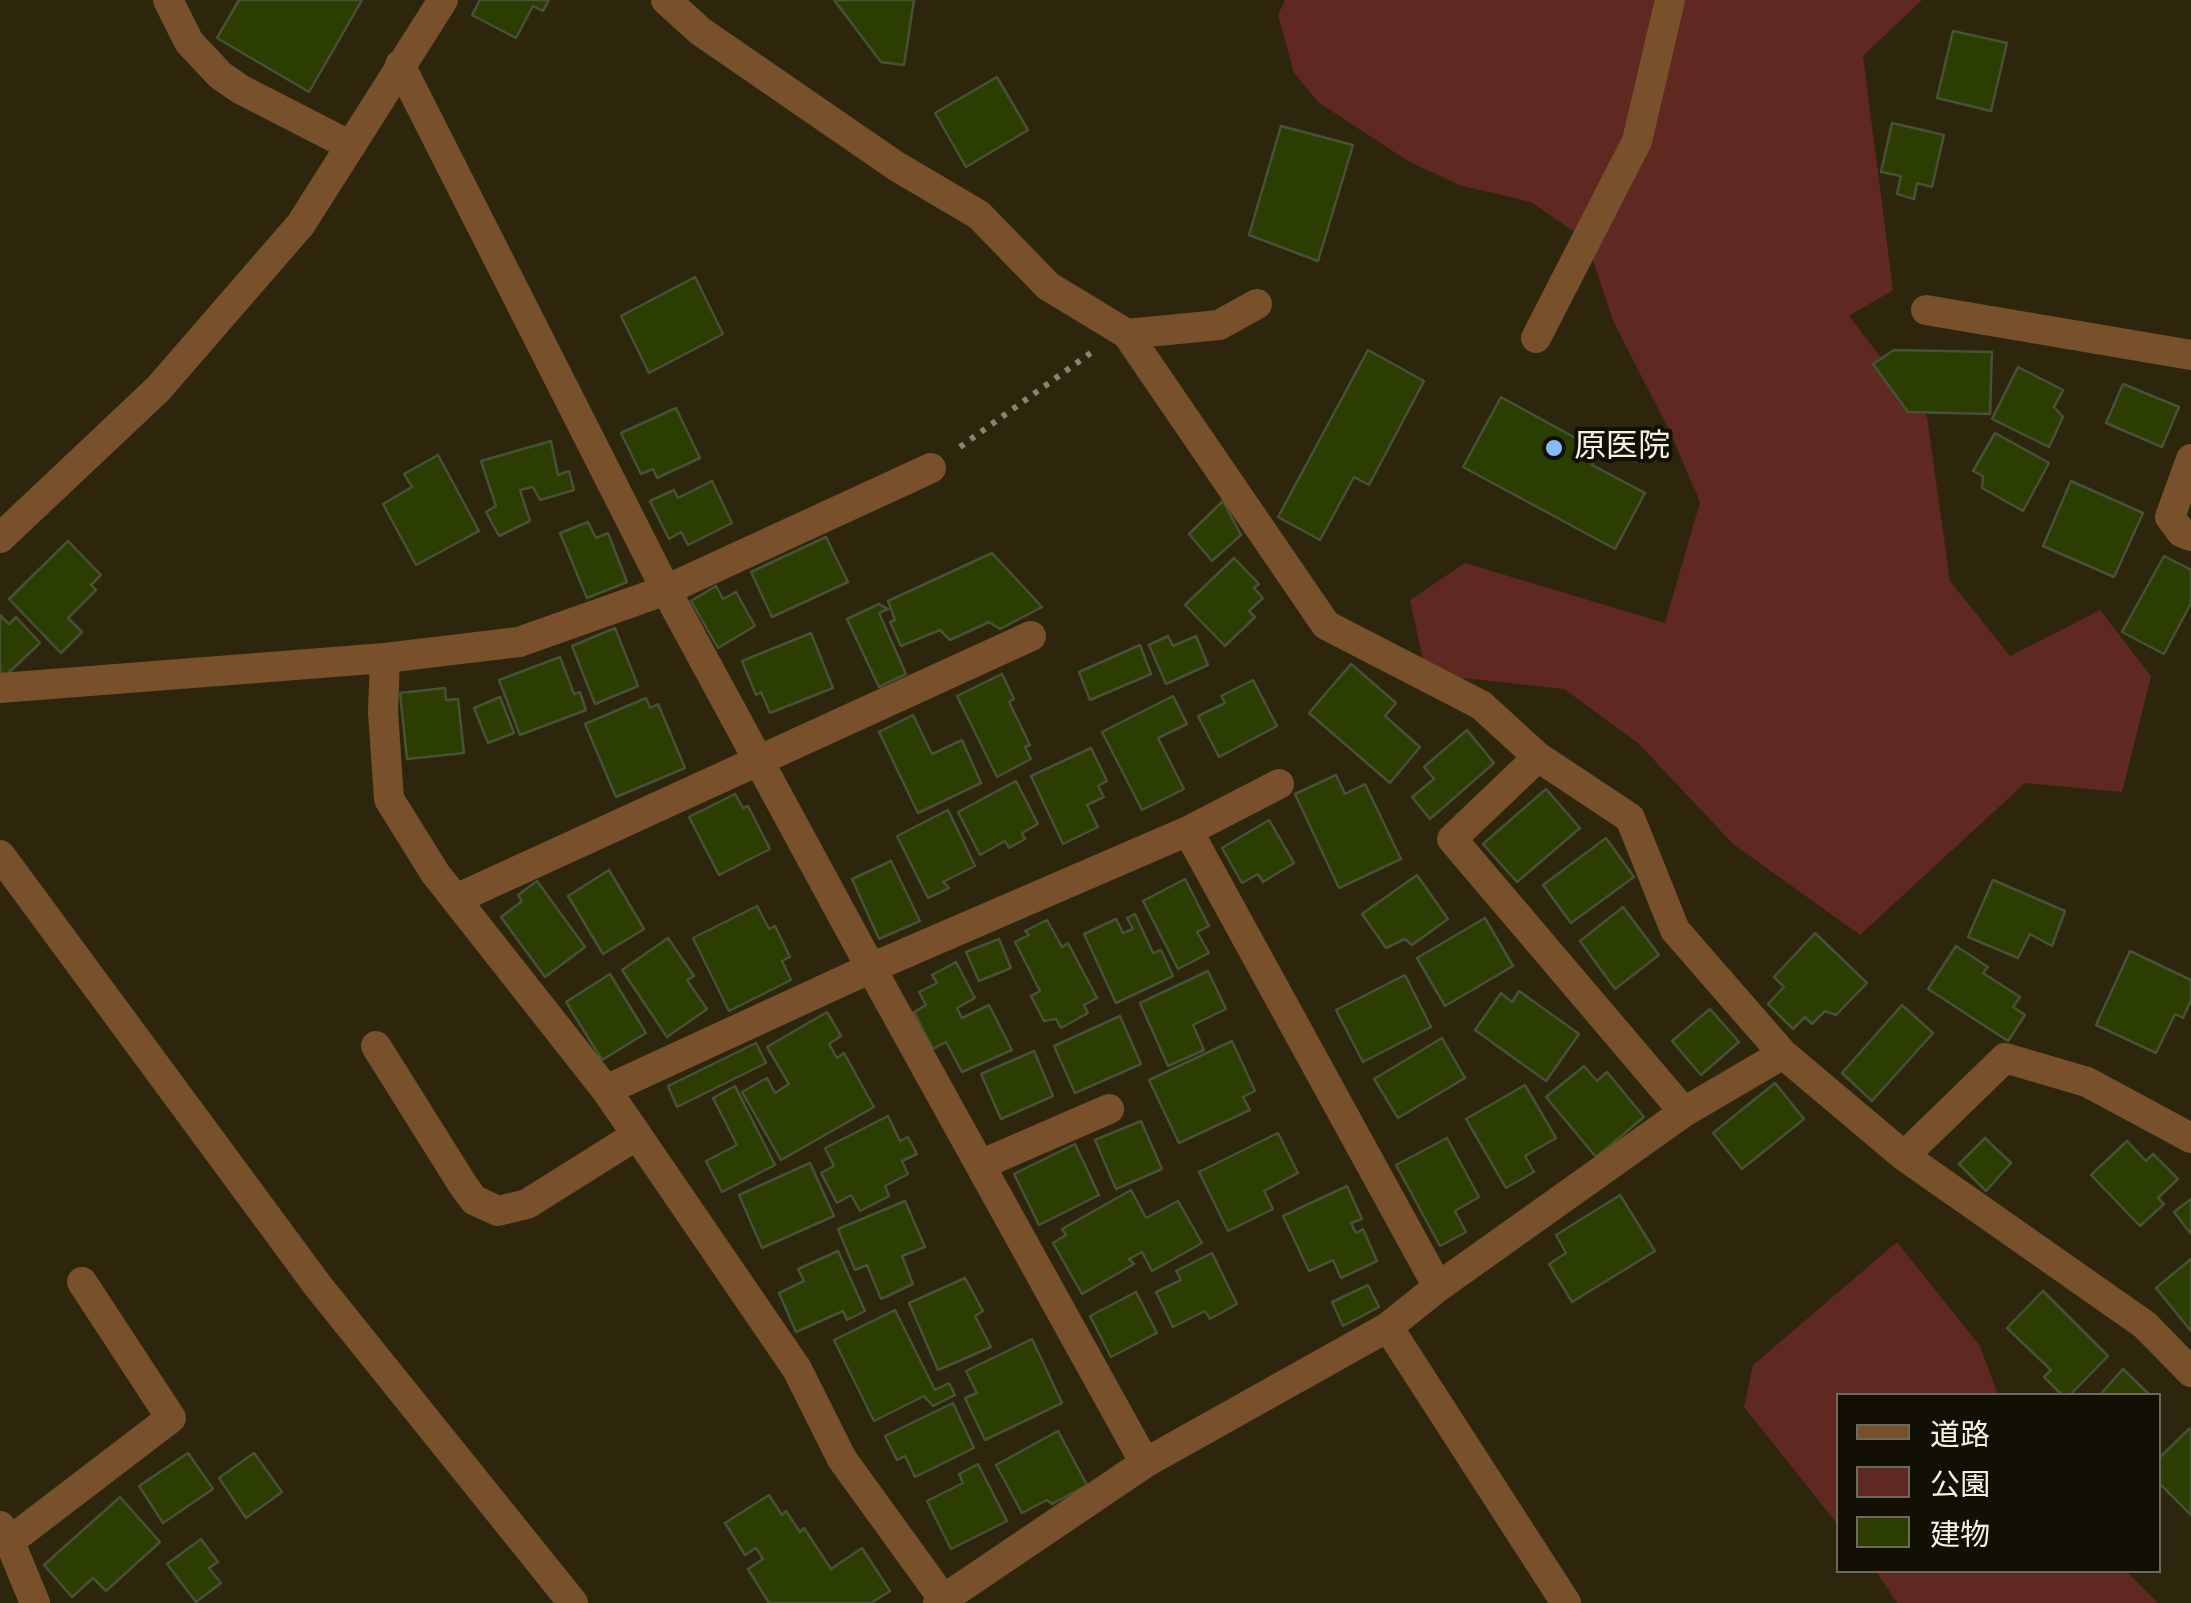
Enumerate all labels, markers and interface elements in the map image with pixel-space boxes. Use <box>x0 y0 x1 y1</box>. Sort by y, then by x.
place label: 原医院 <box>1574 429 1670 467</box>
marker: 原医院 <box>1543 437 1565 459</box>
legend <box>1836 1393 2161 1573</box>
text: 道路 <box>1930 1418 1990 1451</box>
text: 公園 <box>1930 1468 1990 1501</box>
text: 建物 <box>1930 1518 1990 1551</box>

